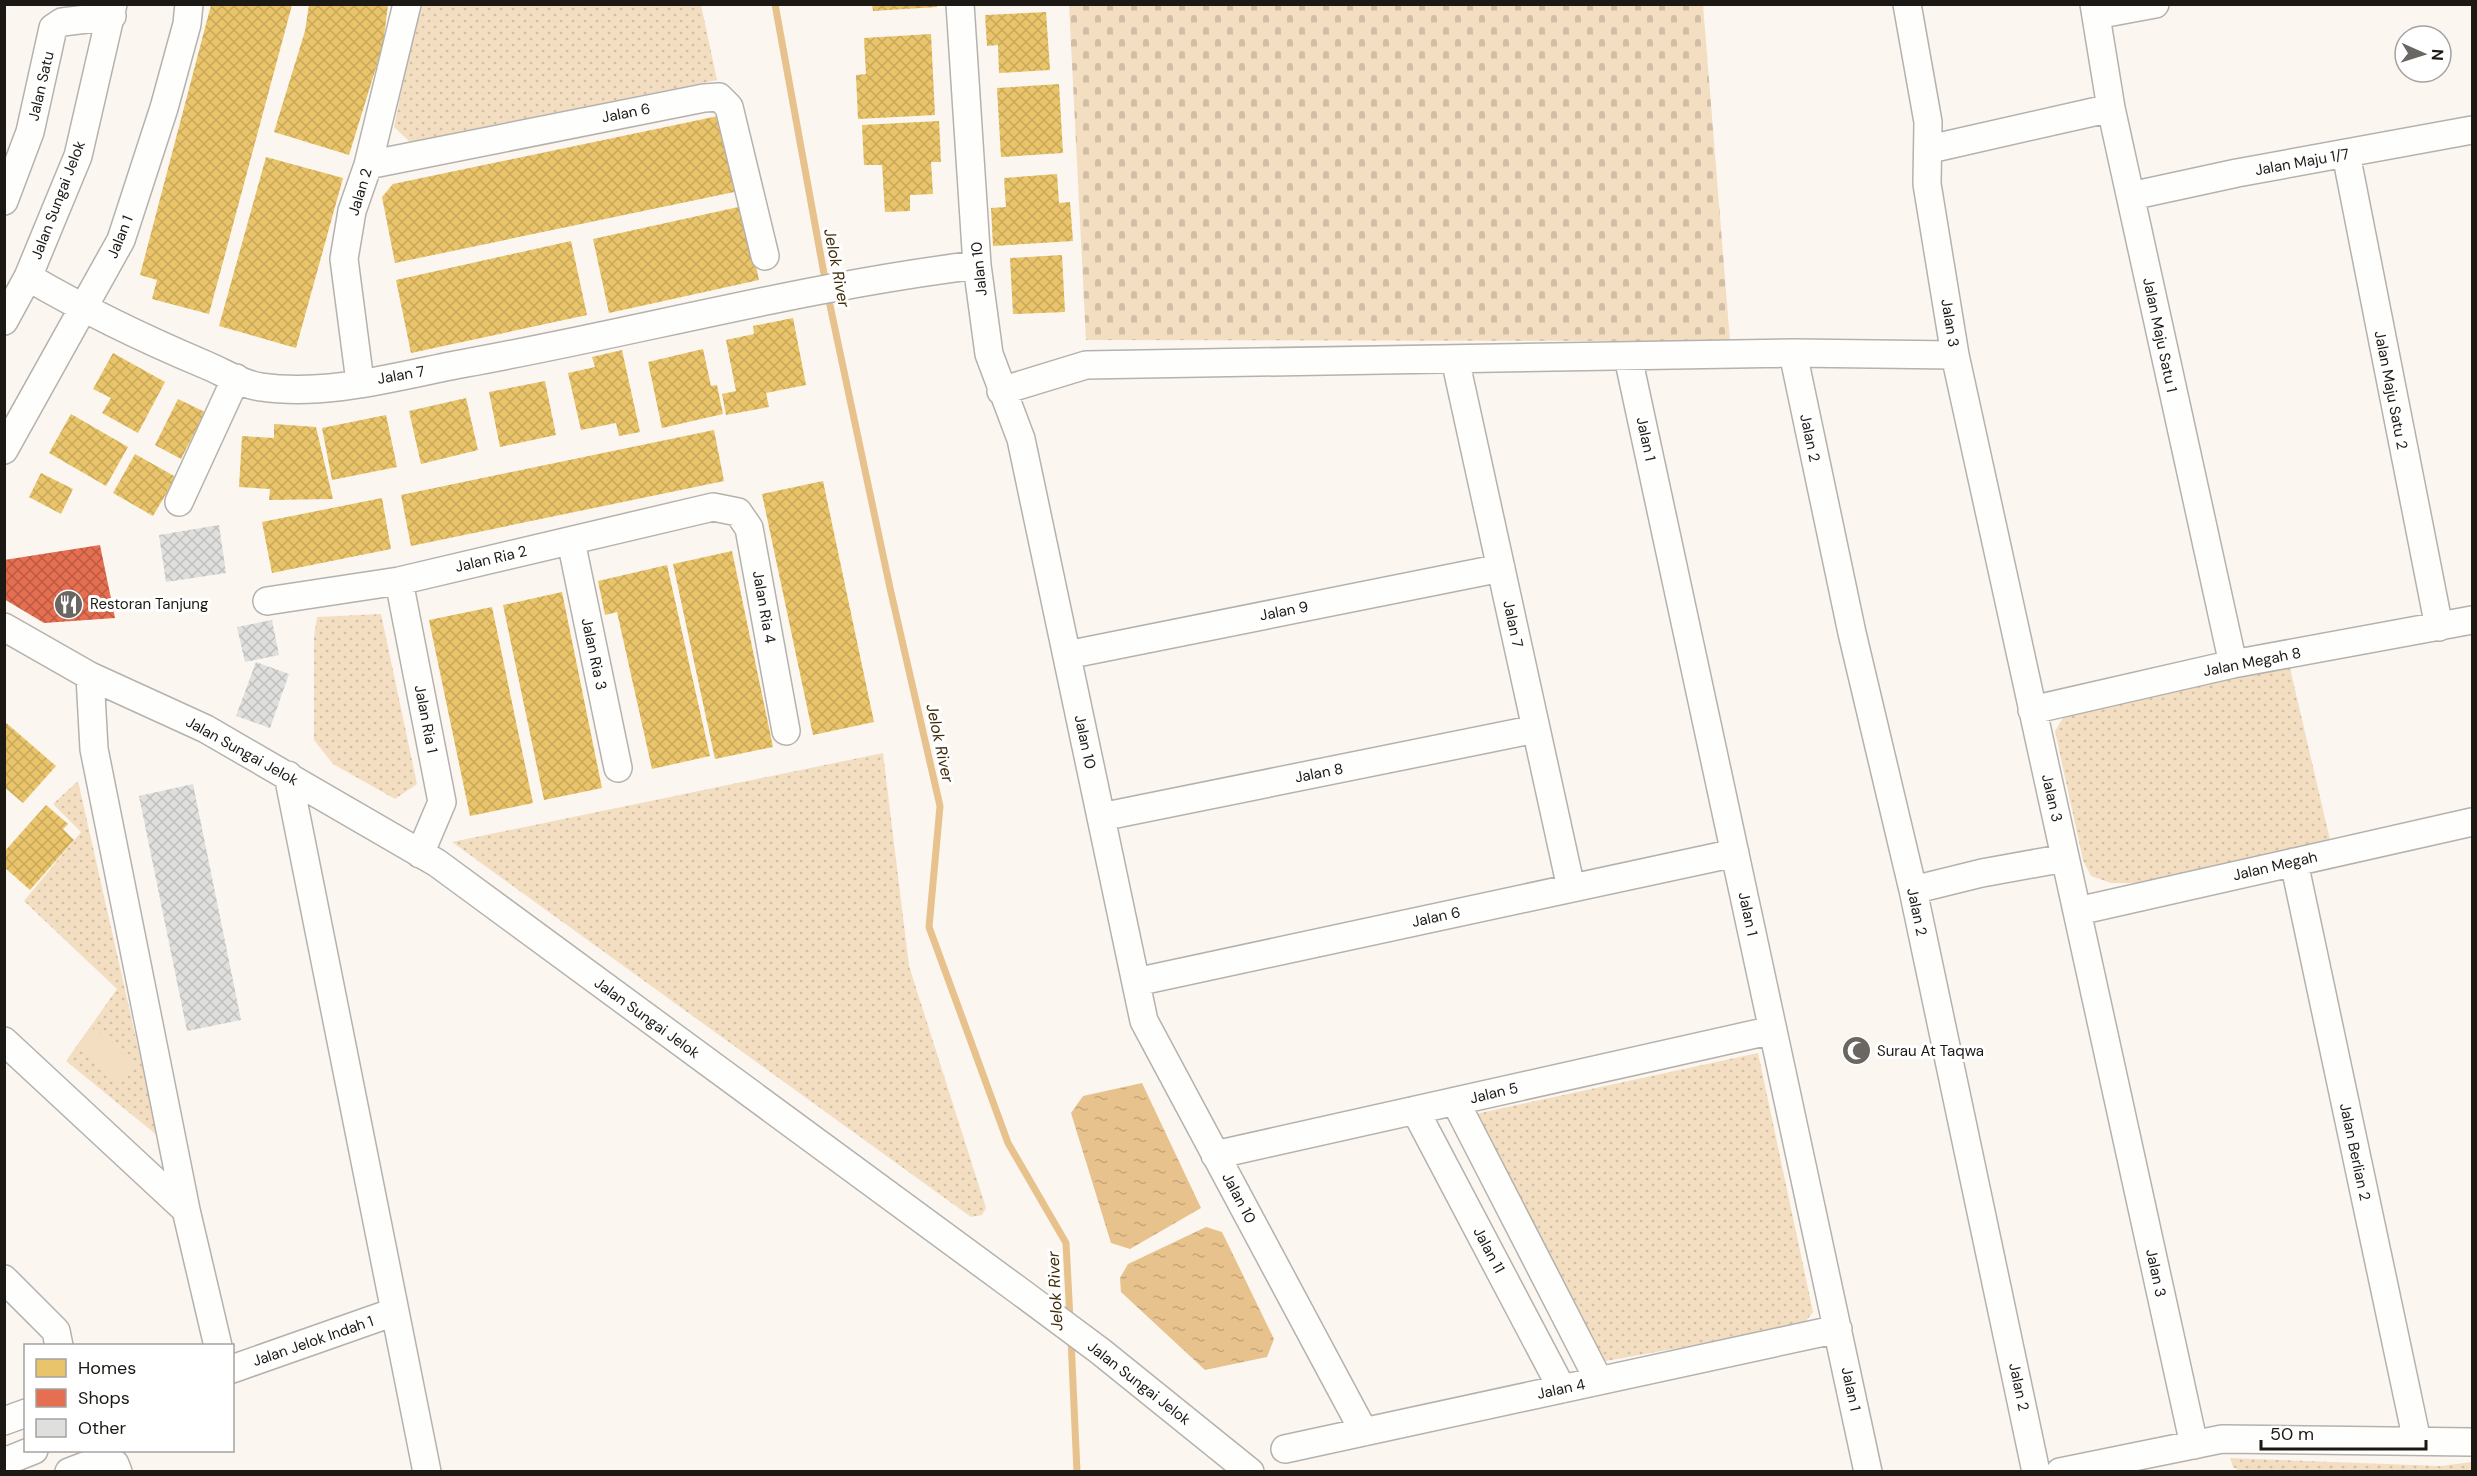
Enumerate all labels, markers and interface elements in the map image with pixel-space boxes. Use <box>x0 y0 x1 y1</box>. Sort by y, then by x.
north arrow <box>2393 24 2453 84</box>
text: N <box>2427 48 2448 61</box>
street label: Jalan Satu <box>23 49 59 123</box>
street label: Jalan 6 <box>600 98 652 128</box>
street label: Jalan Sungai Jelok <box>26 137 90 262</box>
street label: Jalan Maju 1/7 <box>2253 144 2351 180</box>
street label: Jalan 2 <box>343 166 377 218</box>
street label: Jalan 1 <box>102 213 138 261</box>
water label: Jelok River <box>819 227 855 310</box>
street label: Jalan 10 <box>966 241 992 297</box>
street label: Jalan Maju Satu 1 <box>2138 276 2182 394</box>
street label: Jalan 3 <box>1936 297 1964 349</box>
street label: Jalan Maju Satu 2 <box>2370 329 2412 451</box>
street label: Jalan 7 <box>376 361 426 389</box>
street label: Jalan 2 <box>1795 412 1825 464</box>
street label: Jalan 1 <box>1632 415 1660 463</box>
street label: Jalan Ria 2 <box>453 541 529 577</box>
street label: Jalan Ria 4 <box>748 569 780 645</box>
restaurant icon: Restoran Tanjung <box>53 588 85 620</box>
place label: Restoran Tanjung <box>90 594 208 614</box>
street label: Jalan 9 <box>1258 596 1310 626</box>
street label: Jalan 7 <box>1498 599 1528 649</box>
street label: Jalan Ria 3 <box>577 616 611 692</box>
street label: Jalan Megah 8 <box>2201 643 2303 681</box>
street label: Jalan Ria 1 <box>410 683 442 755</box>
water label: Jelok River <box>921 702 959 785</box>
street label: Jalan Sungai Jelok <box>182 712 302 790</box>
street label: Jalan 10 <box>1070 713 1100 771</box>
street label: Jalan 8 <box>1293 759 1345 787</box>
street label: Jalan 3 <box>2037 772 2067 824</box>
street label: Jalan Megah <box>2231 847 2319 885</box>
street label: Jalan 2 <box>1902 886 1932 938</box>
street label: Jalan 1 <box>1734 890 1762 938</box>
street label: Jalan 6 <box>1410 902 1462 932</box>
street label: Jalan Sungai Jelok <box>590 973 704 1063</box>
mosque icon: Surau At Taqwa <box>1840 1035 1872 1067</box>
place label: Surau At Taqwa <box>1877 1041 1984 1061</box>
street label: Jalan 5 <box>1468 1078 1520 1108</box>
street label: Jalan Berlian 2 <box>2335 1101 2375 1203</box>
street label: Jalan 10 <box>1217 1169 1261 1227</box>
street label: Jalan 11 <box>1469 1224 1509 1276</box>
street label: Jalan 3 <box>2141 1247 2171 1299</box>
water label: Jelok River <box>1042 1250 1068 1331</box>
street label: Jalan Jelok Indah 1 <box>250 1311 376 1371</box>
street label: Jalan Sungai Jelok <box>1083 1336 1195 1430</box>
legend <box>24 1344 234 1452</box>
text: Homes <box>78 1356 136 1380</box>
street label: Jalan 2 <box>2004 1361 2034 1413</box>
street label: Jalan 1 <box>1837 1365 1865 1413</box>
street label: Jalan 4 <box>1535 1374 1587 1404</box>
text: Shops <box>78 1386 130 1410</box>
scale bar <box>2261 1413 2426 1451</box>
text: Other <box>78 1416 127 1440</box>
text: 50 m <box>2270 1422 2314 1446</box>

